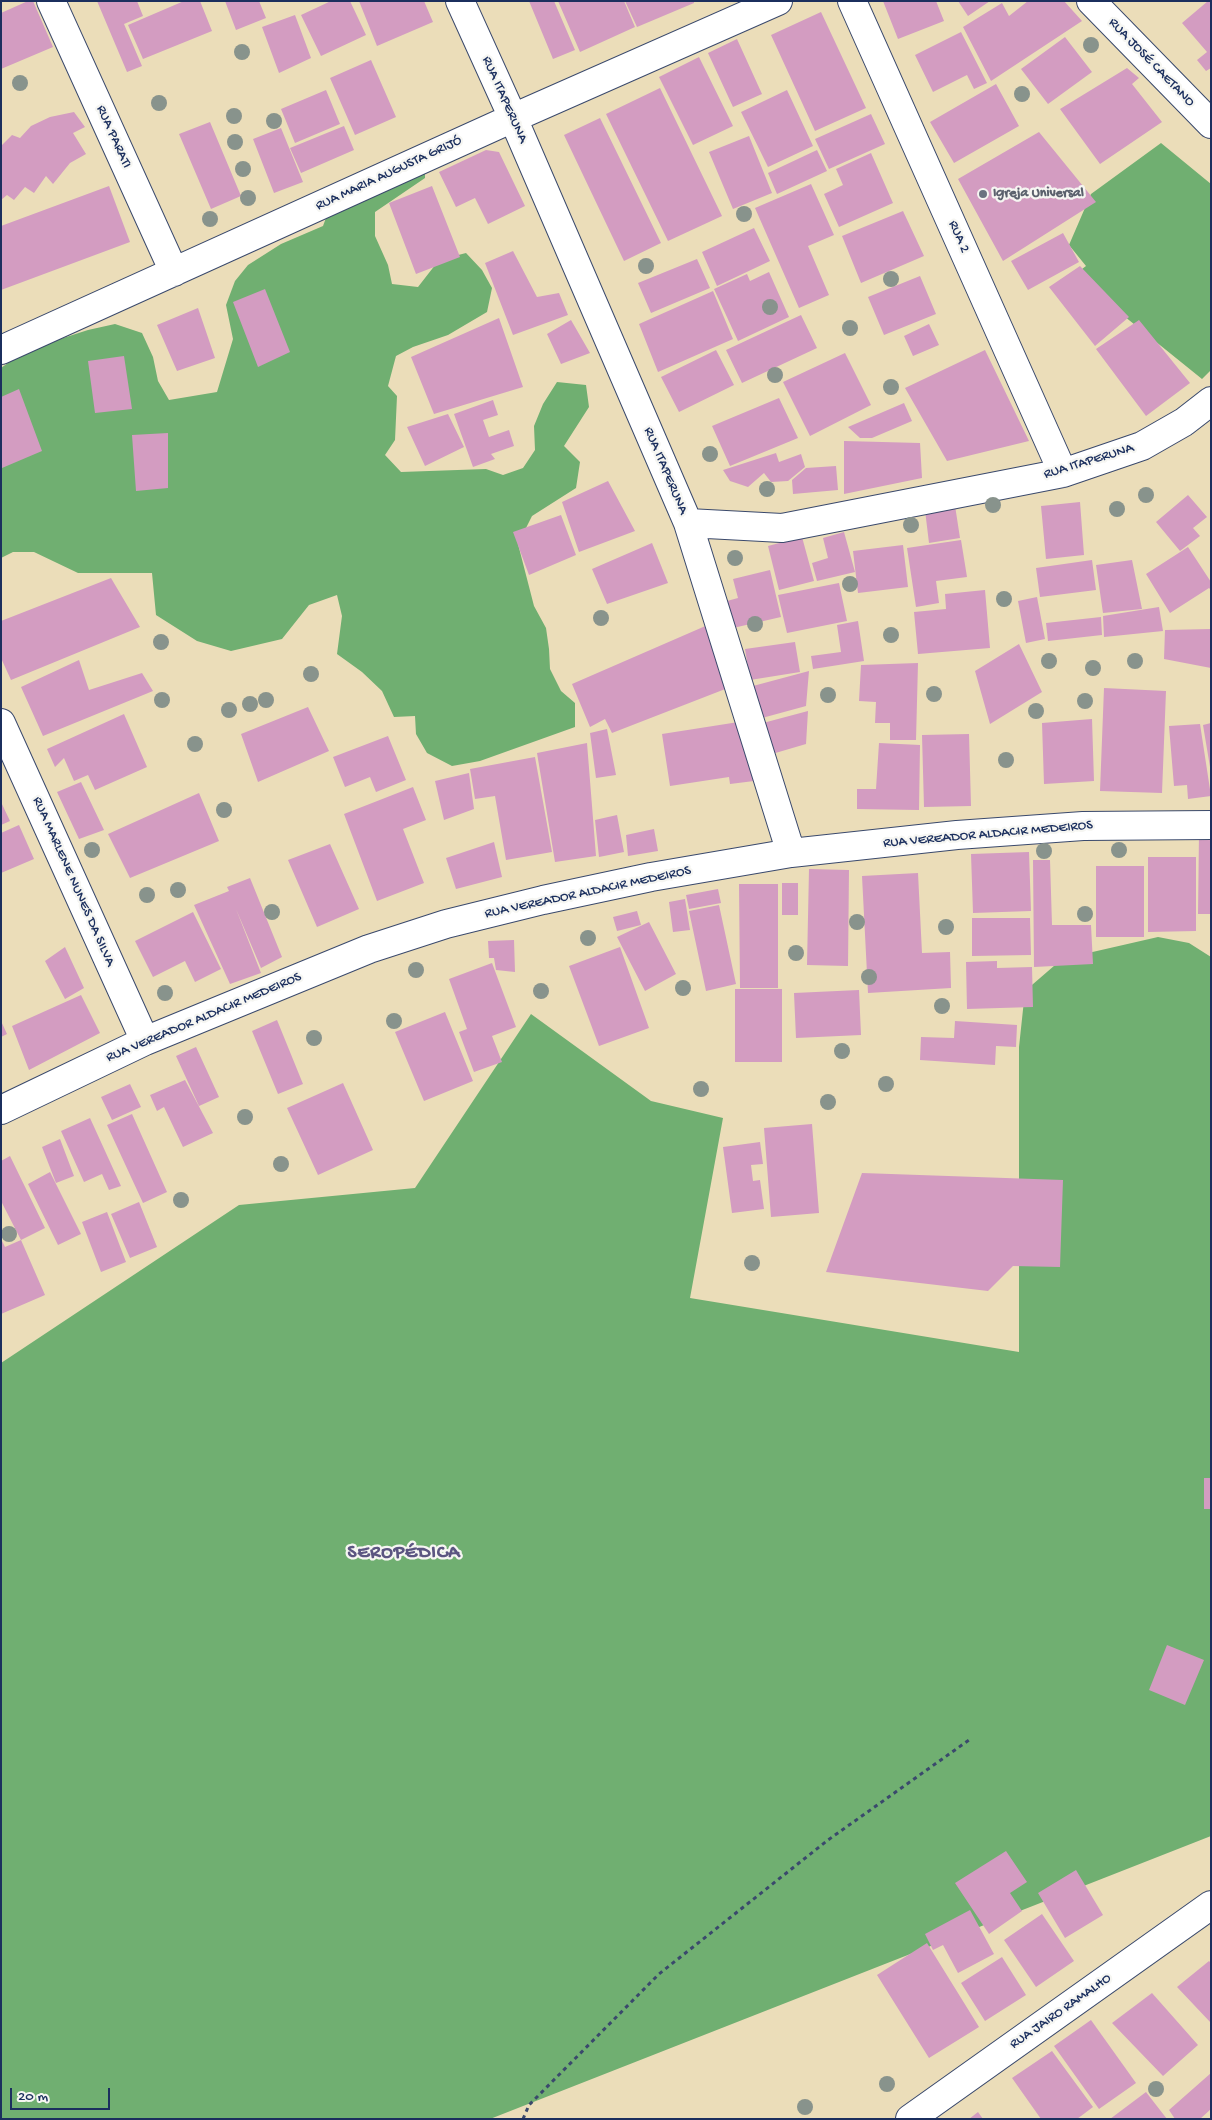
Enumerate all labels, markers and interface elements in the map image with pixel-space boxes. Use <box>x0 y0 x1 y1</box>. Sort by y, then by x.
street label: RUA JOSÉ CAETANO <box>1104 15 1198 111</box>
street label: RUA ITAPERUNA <box>477 54 531 146</box>
street label: RUA PARATI <box>92 103 134 171</box>
street label: RUA MARIA AUGUSTA GRIJÓ <box>313 133 465 215</box>
place label: Igreja Universal <box>993 186 1084 202</box>
marker: Igreja Universal <box>977 188 989 200</box>
street label: RUA 2 <box>943 218 973 256</box>
street label: RUA ITAPERUNA <box>639 425 691 517</box>
street label: RUA ITAPERUNA <box>1042 440 1136 484</box>
street label: RUA MARLENE NUNES DA SILVA <box>28 795 118 969</box>
street label: RUA VEREADOR ALDACIR MEDEIROS <box>883 817 1093 853</box>
street label: RUA VEREADOR ALDACIR MEDEIROS <box>483 863 693 923</box>
street label: RUA VEREADOR ALDACIR MEDEIROS <box>104 969 304 1067</box>
district label: SEROPÉDICA <box>346 1543 462 1565</box>
street label: RUA JAIRO RAMALHO <box>1007 1971 1115 2053</box>
scale bar <box>12 2078 112 2110</box>
text: 20 m <box>18 2088 48 2106</box>

